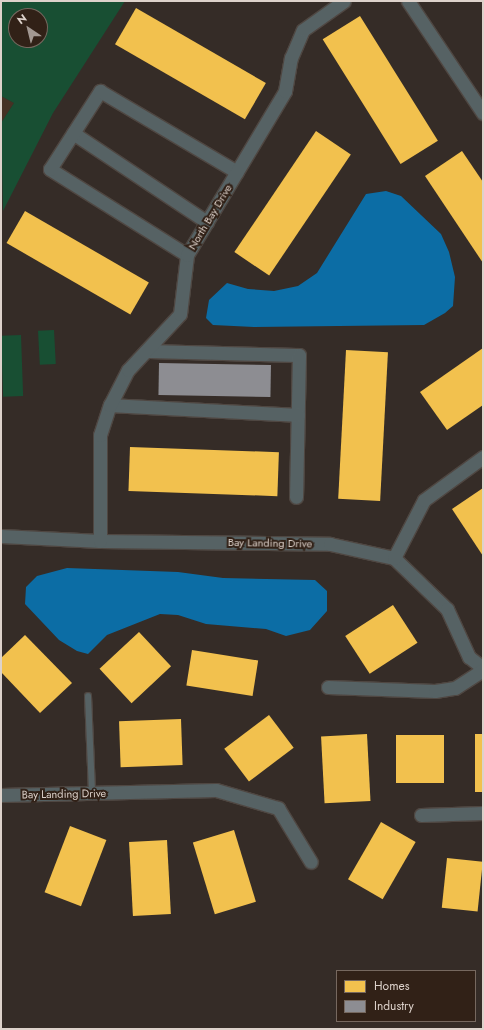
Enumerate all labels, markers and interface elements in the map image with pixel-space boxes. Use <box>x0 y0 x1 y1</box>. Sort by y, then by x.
north arrow <box>8 8 48 48</box>
text: N <box>14 10 30 28</box>
street label: North Bay Drive <box>185 182 235 252</box>
street label: Bay Landing Drive <box>228 536 312 550</box>
street label: Bay Landing Drive <box>22 787 106 801</box>
legend <box>336 970 476 1022</box>
text: Homes <box>374 977 410 995</box>
text: Industry <box>374 997 414 1015</box>

